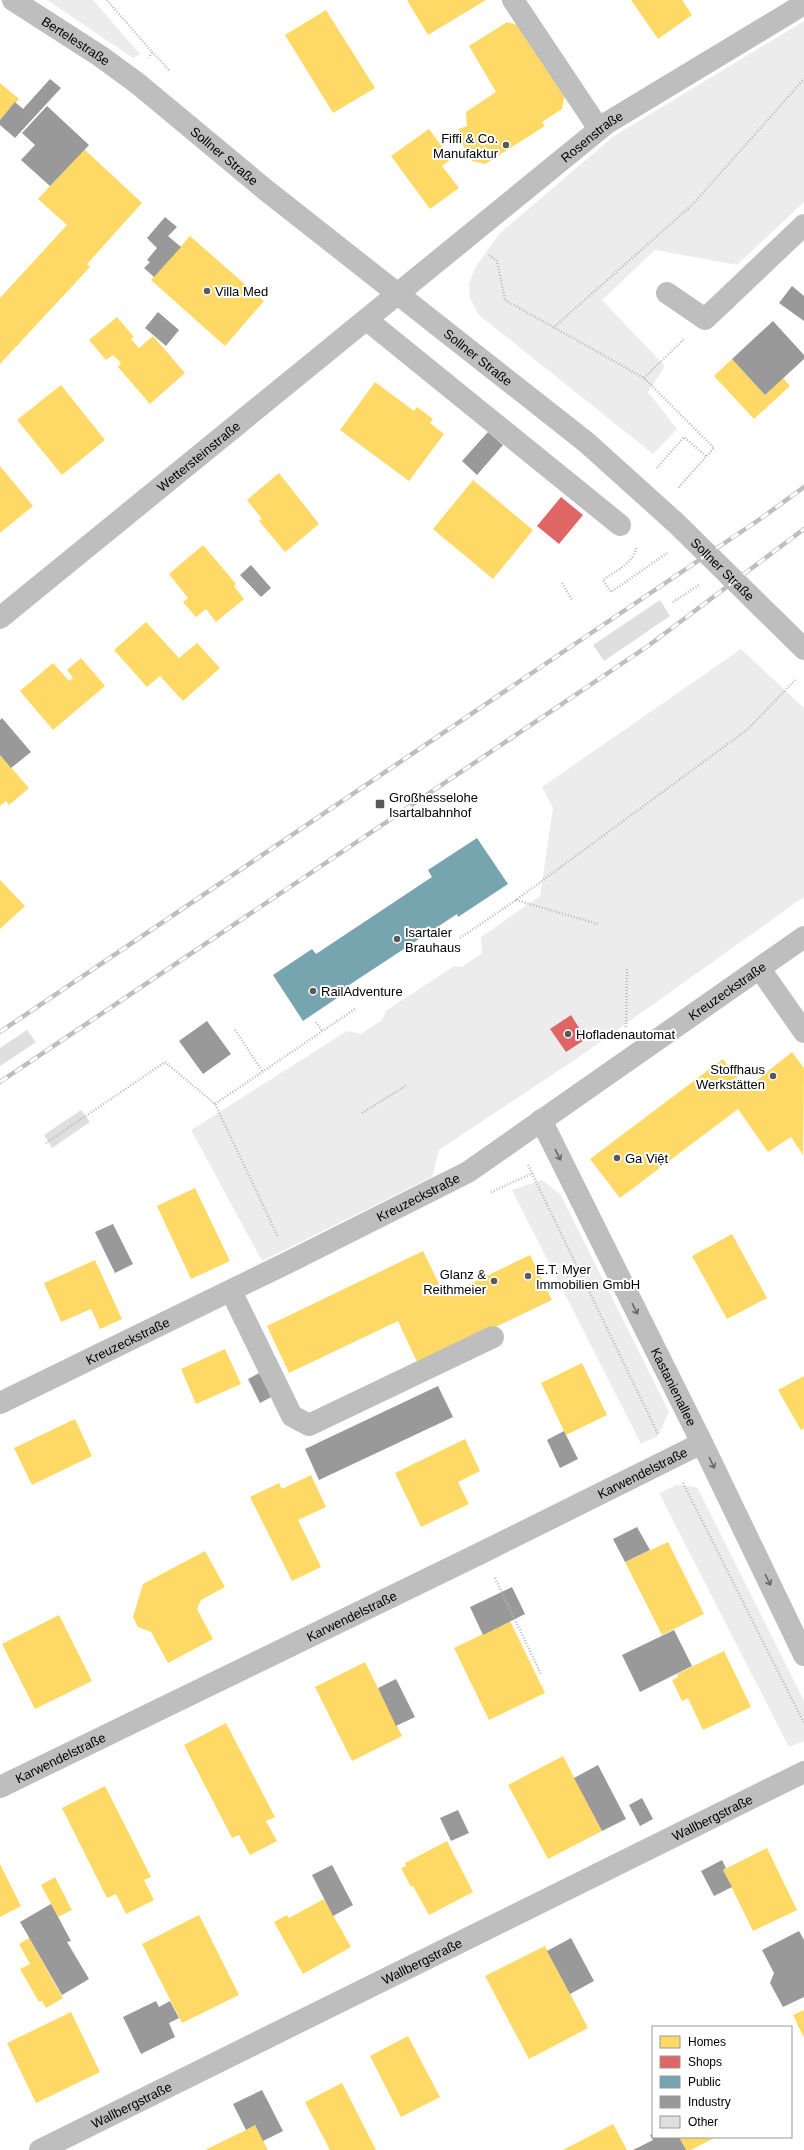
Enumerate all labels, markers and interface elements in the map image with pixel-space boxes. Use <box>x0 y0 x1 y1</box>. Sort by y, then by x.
street label: Bertelestraße <box>39 14 113 69</box>
street label: Rosenstraße <box>558 108 626 166</box>
street label: Sollner Straße <box>187 124 261 188</box>
place label: Fiffi & Co. Manufaktur <box>433 131 499 161</box>
marker: Fiffi & Co. Manufaktur <box>501 140 511 150</box>
place label: Villa Med <box>215 284 268 299</box>
marker: Villa Med <box>202 286 212 296</box>
street label: Sollner Straße <box>441 326 515 389</box>
street label: Wettersteinstraße <box>154 418 243 495</box>
street label: Sollner Straße <box>688 535 757 604</box>
place label: Großhesselohe Isartalbahnhof <box>389 790 478 820</box>
marker: Großhesselohe Isartalbahnhof <box>374 798 386 810</box>
place label: Isartaler Brauhaus <box>405 925 461 955</box>
marker: Isartaler Brauhaus <box>392 934 402 944</box>
street label: Kreuzeckstraße <box>686 959 769 1024</box>
place label: RailAdventure <box>321 984 403 999</box>
marker: RailAdventure <box>308 986 318 996</box>
place label: Hofladenautomat <box>576 1027 675 1042</box>
marker: Hofladenautomat <box>563 1029 573 1039</box>
place label: Stoffhaus Werkstätten <box>696 1062 765 1092</box>
marker: Stoffhaus Werkstätten <box>768 1071 778 1081</box>
one-way arrow <box>555 1149 562 1161</box>
place label: Ga Việt <box>625 1151 669 1166</box>
marker: Ga Việt <box>612 1153 622 1163</box>
street label: Kreuzeckstraße <box>374 1170 462 1225</box>
place label: E.T. Myer Immobilien GmbH <box>536 1262 640 1292</box>
place label: Glanz & Reithmeier <box>423 1267 487 1297</box>
marker: E.T. Myer Immobilien GmbH <box>523 1271 533 1281</box>
marker: Glanz & Reithmeier <box>489 1276 499 1286</box>
one-way arrow <box>632 1303 639 1315</box>
street label: Kreuzeckstraße <box>84 1314 172 1368</box>
street label: Kastanienallee <box>648 1345 699 1428</box>
street label: Karwendelstraße <box>595 1445 690 1502</box>
one-way arrow <box>708 1457 716 1469</box>
one-way arrow <box>765 1574 772 1586</box>
street label: Karwendelstraße <box>304 1588 399 1645</box>
street label: Karwendelstraße <box>13 1730 108 1786</box>
street label: Wallbergstraße <box>670 1792 755 1844</box>
street label: Wallbergstraße <box>379 1935 465 1988</box>
legend <box>652 2026 792 2138</box>
text: Homes <box>688 2035 726 2049</box>
text: Shops <box>688 2055 722 2069</box>
text: Public <box>688 2075 721 2089</box>
street label: Wallbergstraße <box>89 2079 174 2131</box>
text: Industry <box>688 2095 731 2109</box>
text: Other <box>688 2115 718 2129</box>

